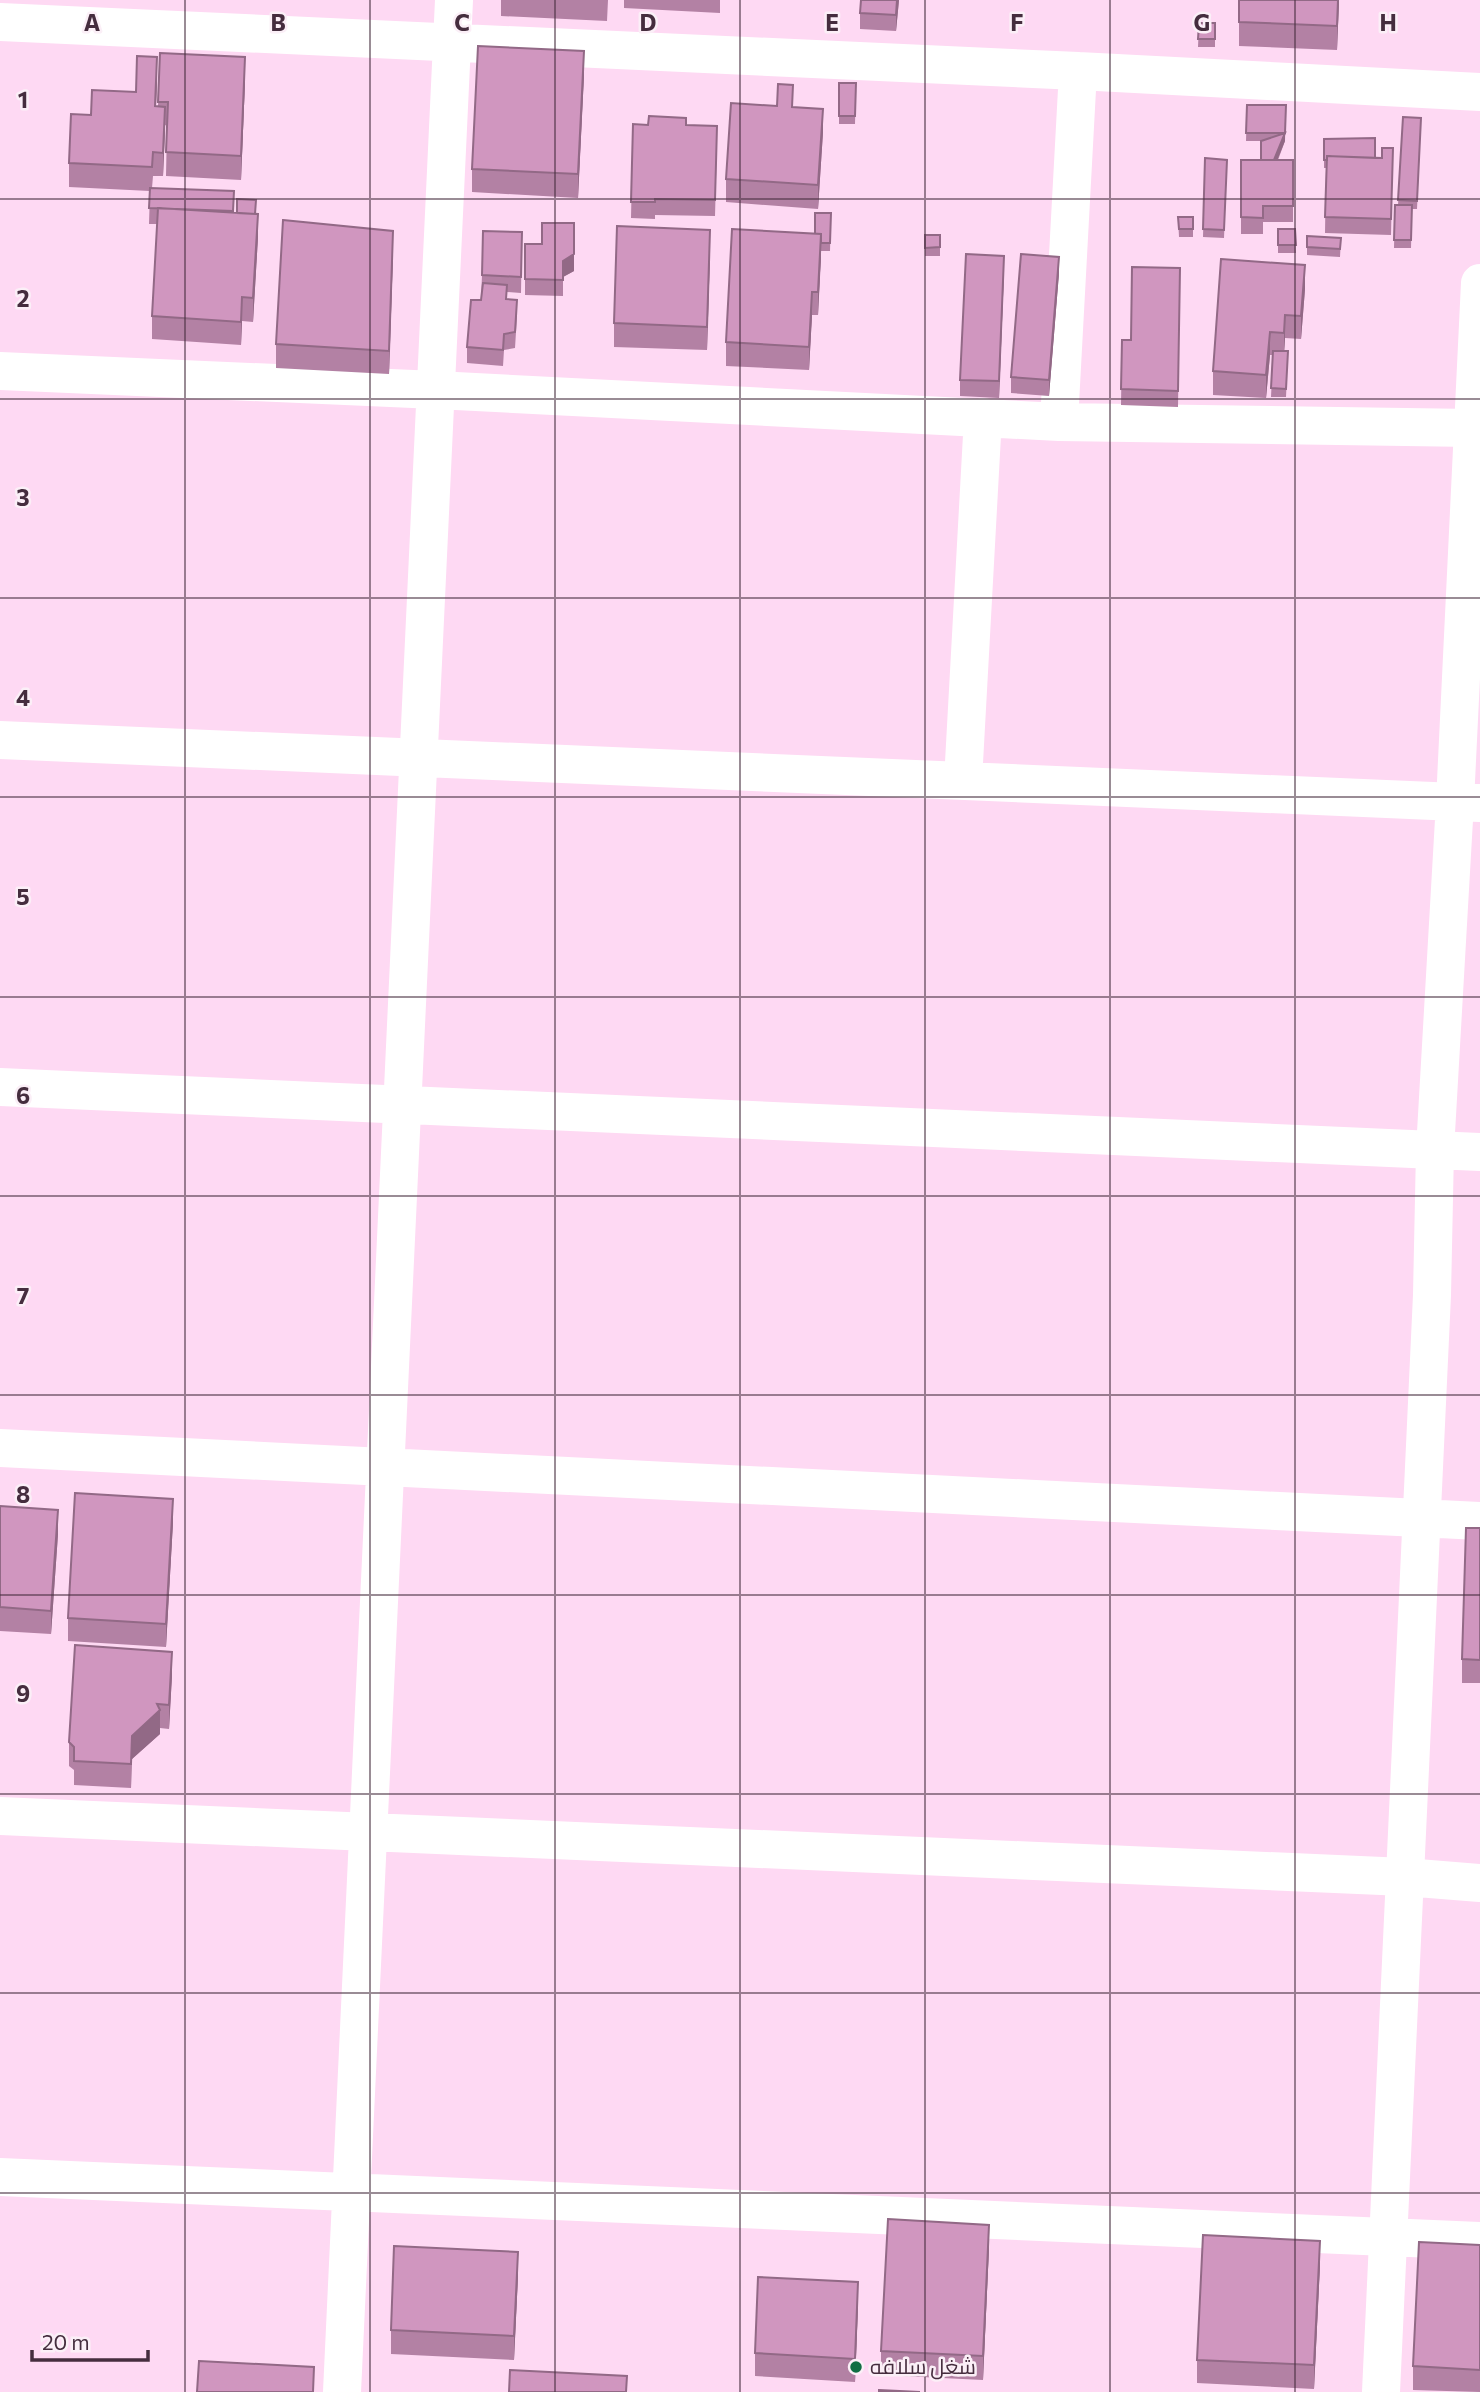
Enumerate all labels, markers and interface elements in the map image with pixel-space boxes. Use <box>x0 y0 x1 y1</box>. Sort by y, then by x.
text: A <box>84 8 101 36</box>
text: B <box>270 8 286 36</box>
text: C <box>454 8 470 36</box>
text: D <box>640 8 657 36</box>
text: E <box>825 8 839 36</box>
text: F <box>1010 8 1024 36</box>
text: G <box>1194 8 1210 36</box>
text: H <box>1379 8 1397 36</box>
text: 1 <box>18 85 28 113</box>
text: 2 <box>16 284 30 312</box>
text: 3 <box>16 483 30 511</box>
text: 4 <box>16 683 30 711</box>
text: 5 <box>16 882 30 910</box>
text: 6 <box>16 1081 30 1109</box>
text: 7 <box>17 1281 29 1309</box>
text: 8 <box>16 1480 30 1508</box>
text: 9 <box>16 1679 30 1707</box>
scale bar <box>32 2318 147 2362</box>
text: 20 m <box>42 2329 90 2354</box>
place label: شغل سلافه <box>870 2353 976 2380</box>
marker: شغل سلافه <box>848 2359 864 2375</box>

